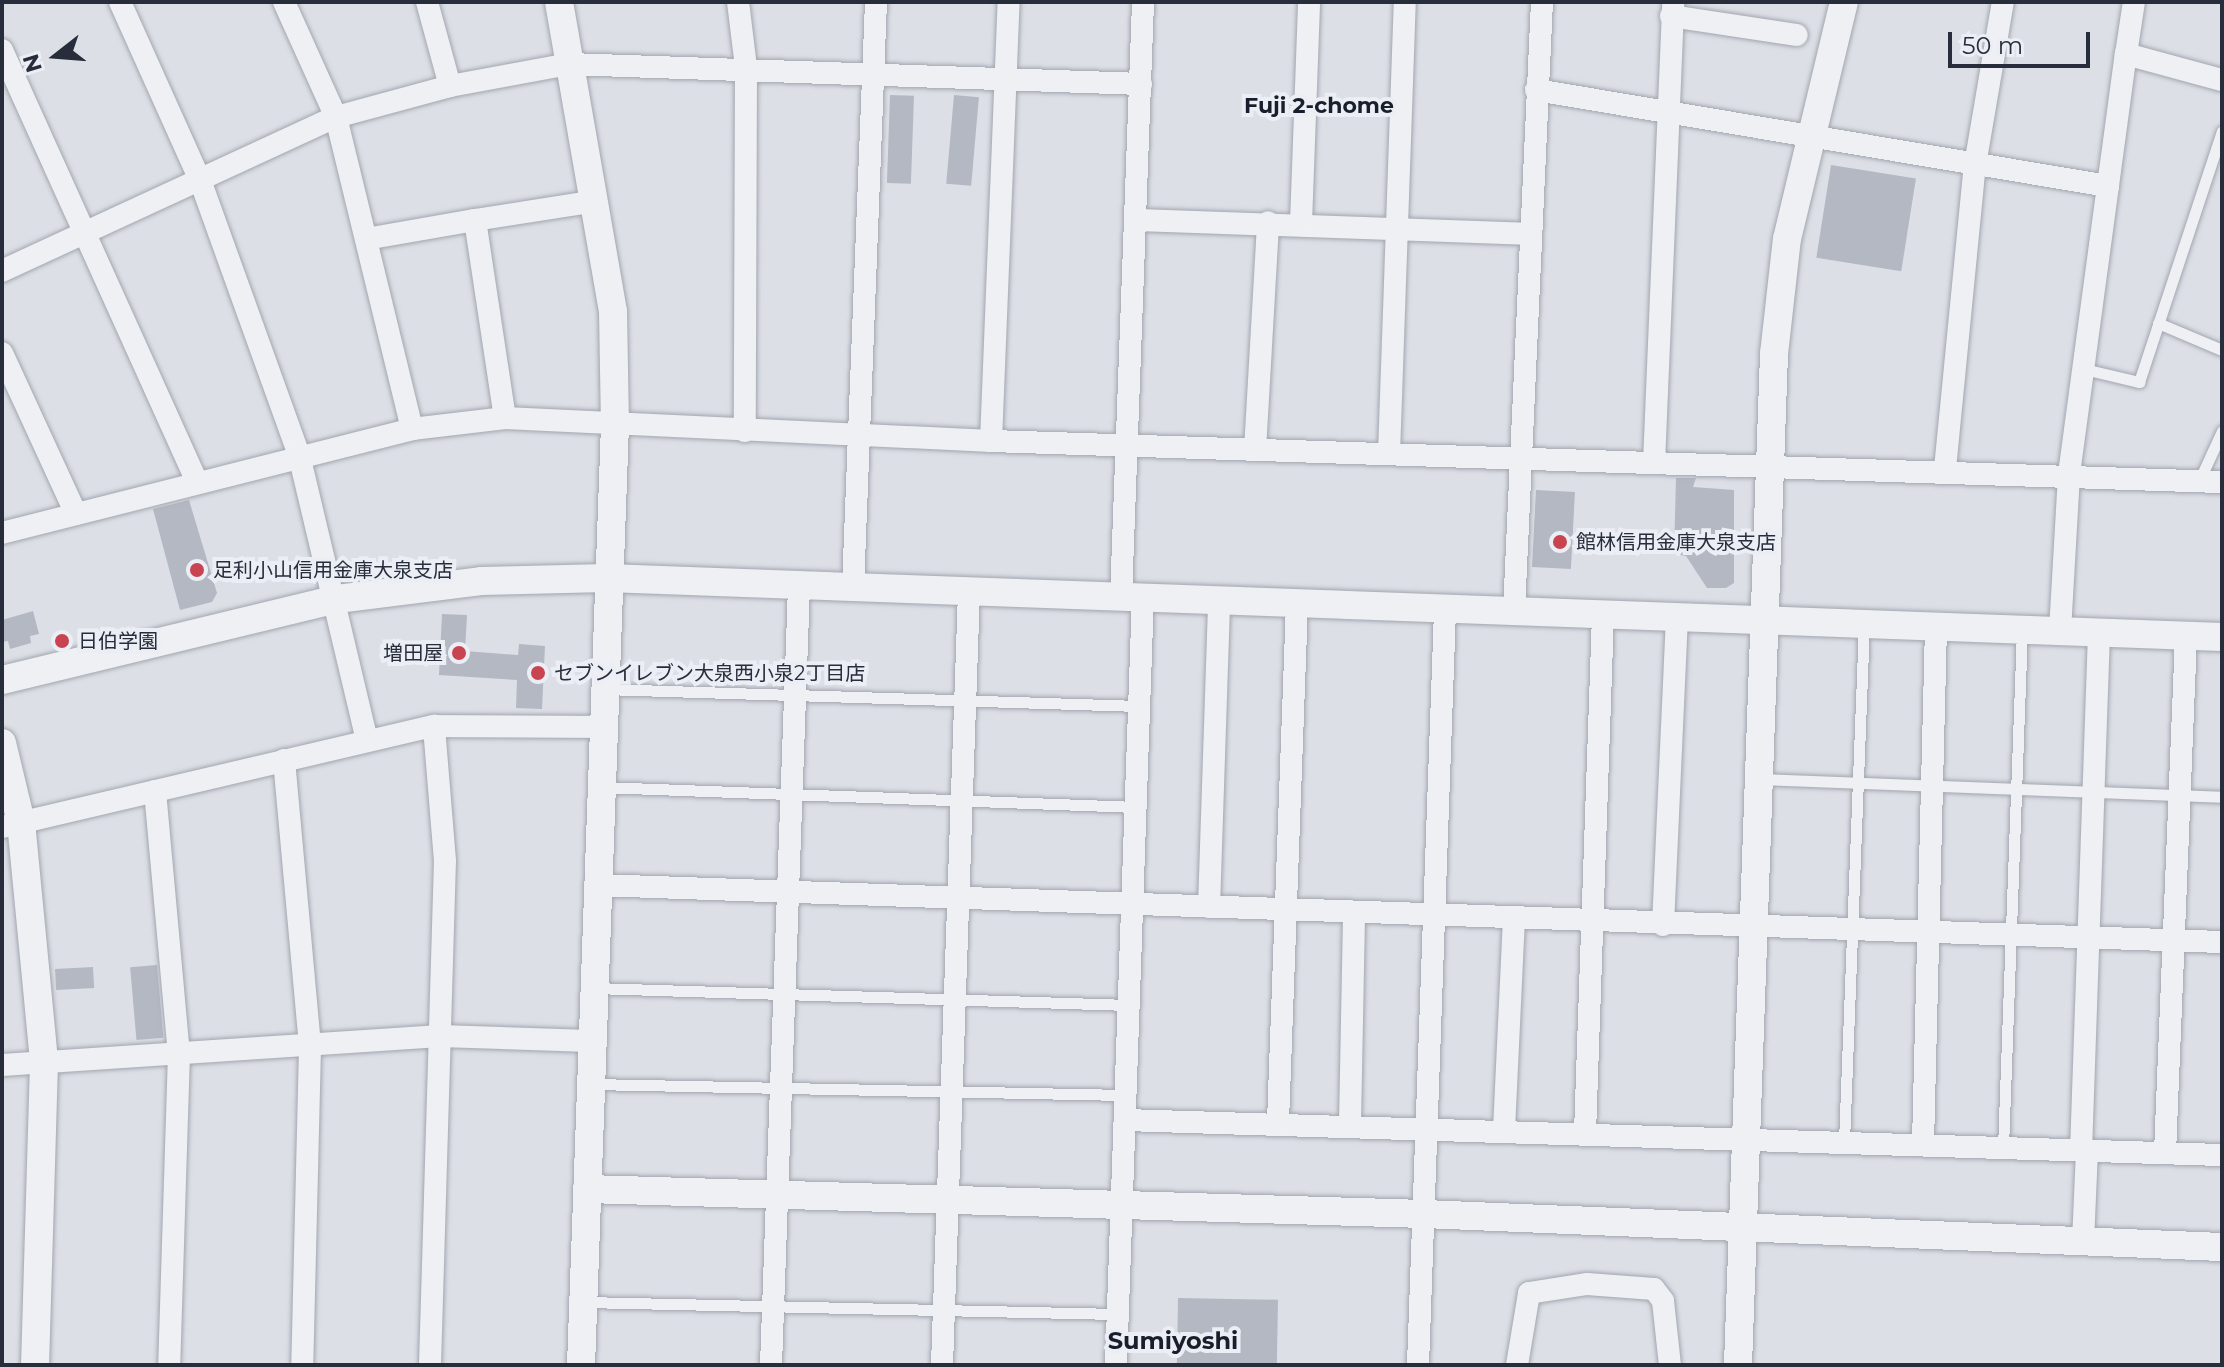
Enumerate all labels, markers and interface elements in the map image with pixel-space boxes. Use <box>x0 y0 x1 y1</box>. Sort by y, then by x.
north arrow <box>16 16 96 96</box>
scale bar <box>1952 16 2094 66</box>
text: 50 m <box>1962 31 2023 60</box>
text: N <box>17 51 48 76</box>
district label: Fuji 2-chome <box>1244 93 1394 119</box>
place label: 館林信用金庫大泉支店 <box>1576 530 1776 554</box>
marker: 館林信用金庫大泉支店 <box>1551 533 1569 551</box>
place label: 足利小山信用金庫大泉支店 <box>213 558 453 582</box>
marker: 足利小山信用金庫大泉支店 <box>188 561 206 579</box>
place label: 日伯学園 <box>78 629 158 653</box>
marker: 日伯学園 <box>53 632 71 650</box>
place label: 増田屋 <box>383 641 443 665</box>
marker: 増田屋 <box>450 644 468 662</box>
place label: セブンイレブン大泉西小泉2丁目店 <box>554 661 865 685</box>
marker: セブンイレブン大泉西小泉2丁目店 <box>529 664 547 682</box>
district label: Sumiyoshi <box>1108 1327 1238 1355</box>

